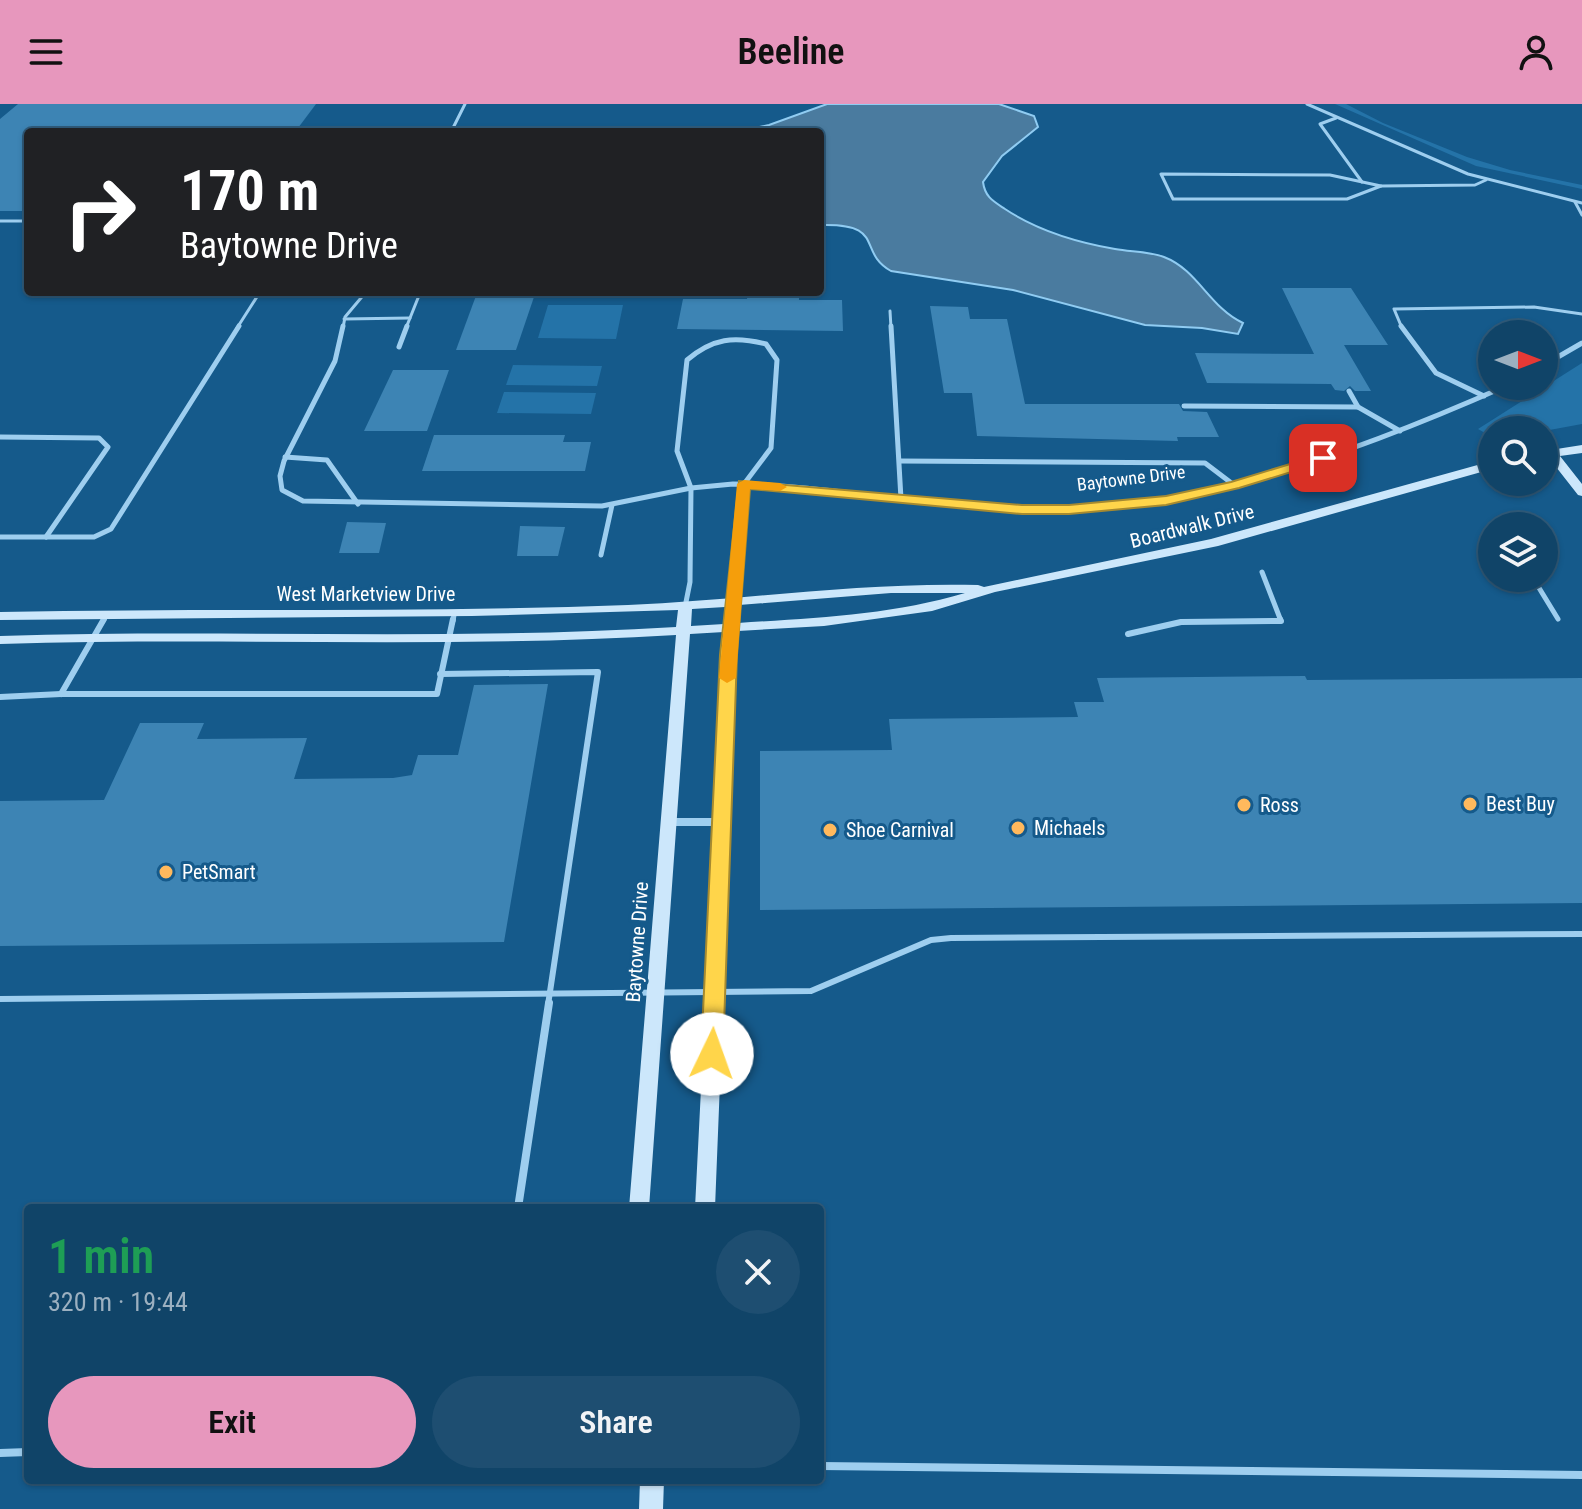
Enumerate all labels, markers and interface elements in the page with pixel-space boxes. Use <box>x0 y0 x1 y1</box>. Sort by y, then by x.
icon: menu <box>24 30 68 74</box>
icon: person <box>1514 30 1558 74</box>
text: Beeline <box>738 31 844 73</box>
text: 170 m <box>180 158 319 224</box>
icon: right <box>48 160 152 264</box>
text: Baytowne Drive <box>180 225 398 267</box>
north arrow <box>1478 320 1558 400</box>
map controls <box>1478 320 1558 592</box>
button: search <box>1478 416 1558 496</box>
pin <box>1289 424 1357 492</box>
icon: arrive <box>1301 436 1345 480</box>
street label: Baytowne Drive <box>1076 461 1186 495</box>
street label: Boardwalk Drive <box>1127 499 1257 553</box>
button: layers <box>1478 512 1558 592</box>
street label: West Marketview Drive <box>277 582 455 606</box>
place label: Best Buy <box>1486 792 1555 816</box>
place label: Ross <box>1260 793 1299 817</box>
marker: Best Buy <box>1461 795 1479 813</box>
marker: Ross <box>1235 796 1253 814</box>
place label: Michaels <box>1034 816 1105 840</box>
place label: Shoe Carnival <box>846 818 954 842</box>
marker: Michaels <box>1009 819 1027 837</box>
marker: Shoe Carnival <box>821 821 839 839</box>
place label: PetSmart <box>182 860 256 884</box>
marker: PetSmart <box>157 863 175 881</box>
street label: Baytowne Drive <box>621 881 653 1003</box>
position arrow <box>670 1012 754 1096</box>
text: 1 min <box>48 1228 154 1285</box>
button: close <box>716 1230 800 1314</box>
text: 320 m · 19:44 <box>48 1287 188 1317</box>
button: Exit <box>48 1376 416 1468</box>
button: Share <box>432 1376 800 1468</box>

